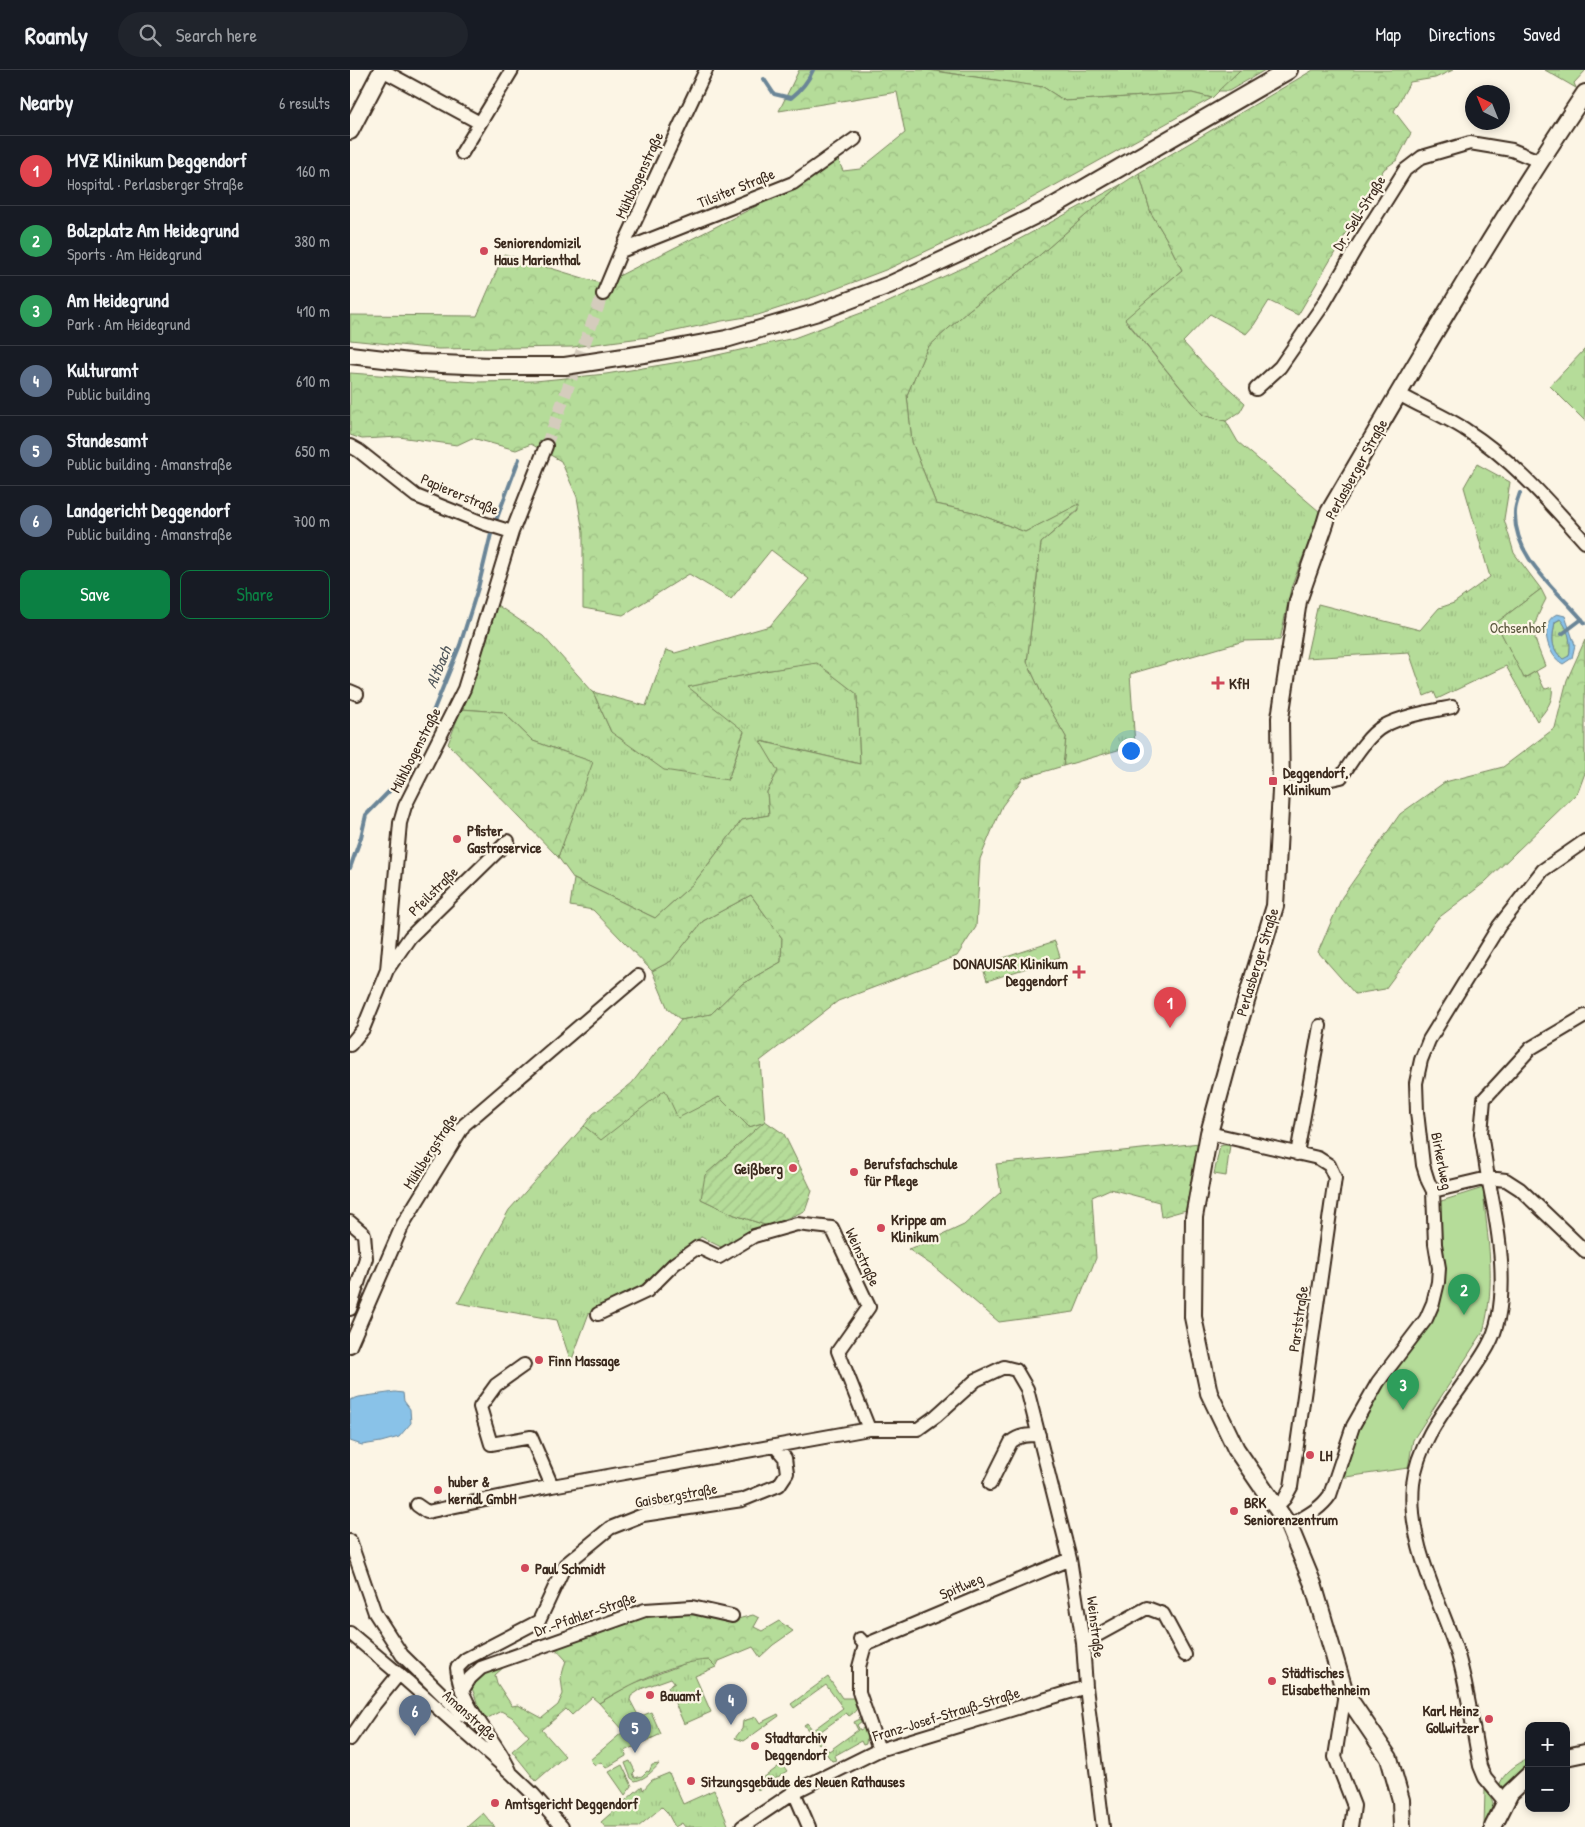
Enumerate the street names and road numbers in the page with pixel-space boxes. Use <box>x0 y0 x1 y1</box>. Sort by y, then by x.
street label: Mühlbogenstraße <box>610 128 668 222</box>
street label: Tilsiter Straße <box>694 163 778 213</box>
street label: Dr.-Sell-Straße <box>1328 171 1390 255</box>
street label: Perlasberger Straße <box>1320 415 1392 523</box>
street label: Papiererstraße <box>418 468 502 520</box>
street label: Mühlbogenstraße <box>384 704 446 796</box>
street label: Pfeilstraße <box>404 861 463 920</box>
street label: Perlasberger Straße <box>1231 905 1283 1019</box>
street label: Mühlbergstraße <box>398 1109 462 1193</box>
street label: Birkerlweg <box>1426 1130 1458 1192</box>
street label: Weinstraße <box>840 1225 886 1289</box>
street label: Parststraße <box>1283 1285 1313 1353</box>
street label: Gaisbergstraße <box>633 1477 719 1513</box>
street label: Spitlweg <box>936 1567 986 1605</box>
street label: Dr.-Pfahler-Straße <box>531 1587 639 1641</box>
street label: Weinstraße <box>1082 1595 1110 1659</box>
street label: Franz-Josef-Strauß-Straße <box>869 1682 1022 1747</box>
street label: Amanstraße <box>438 1685 502 1745</box>

